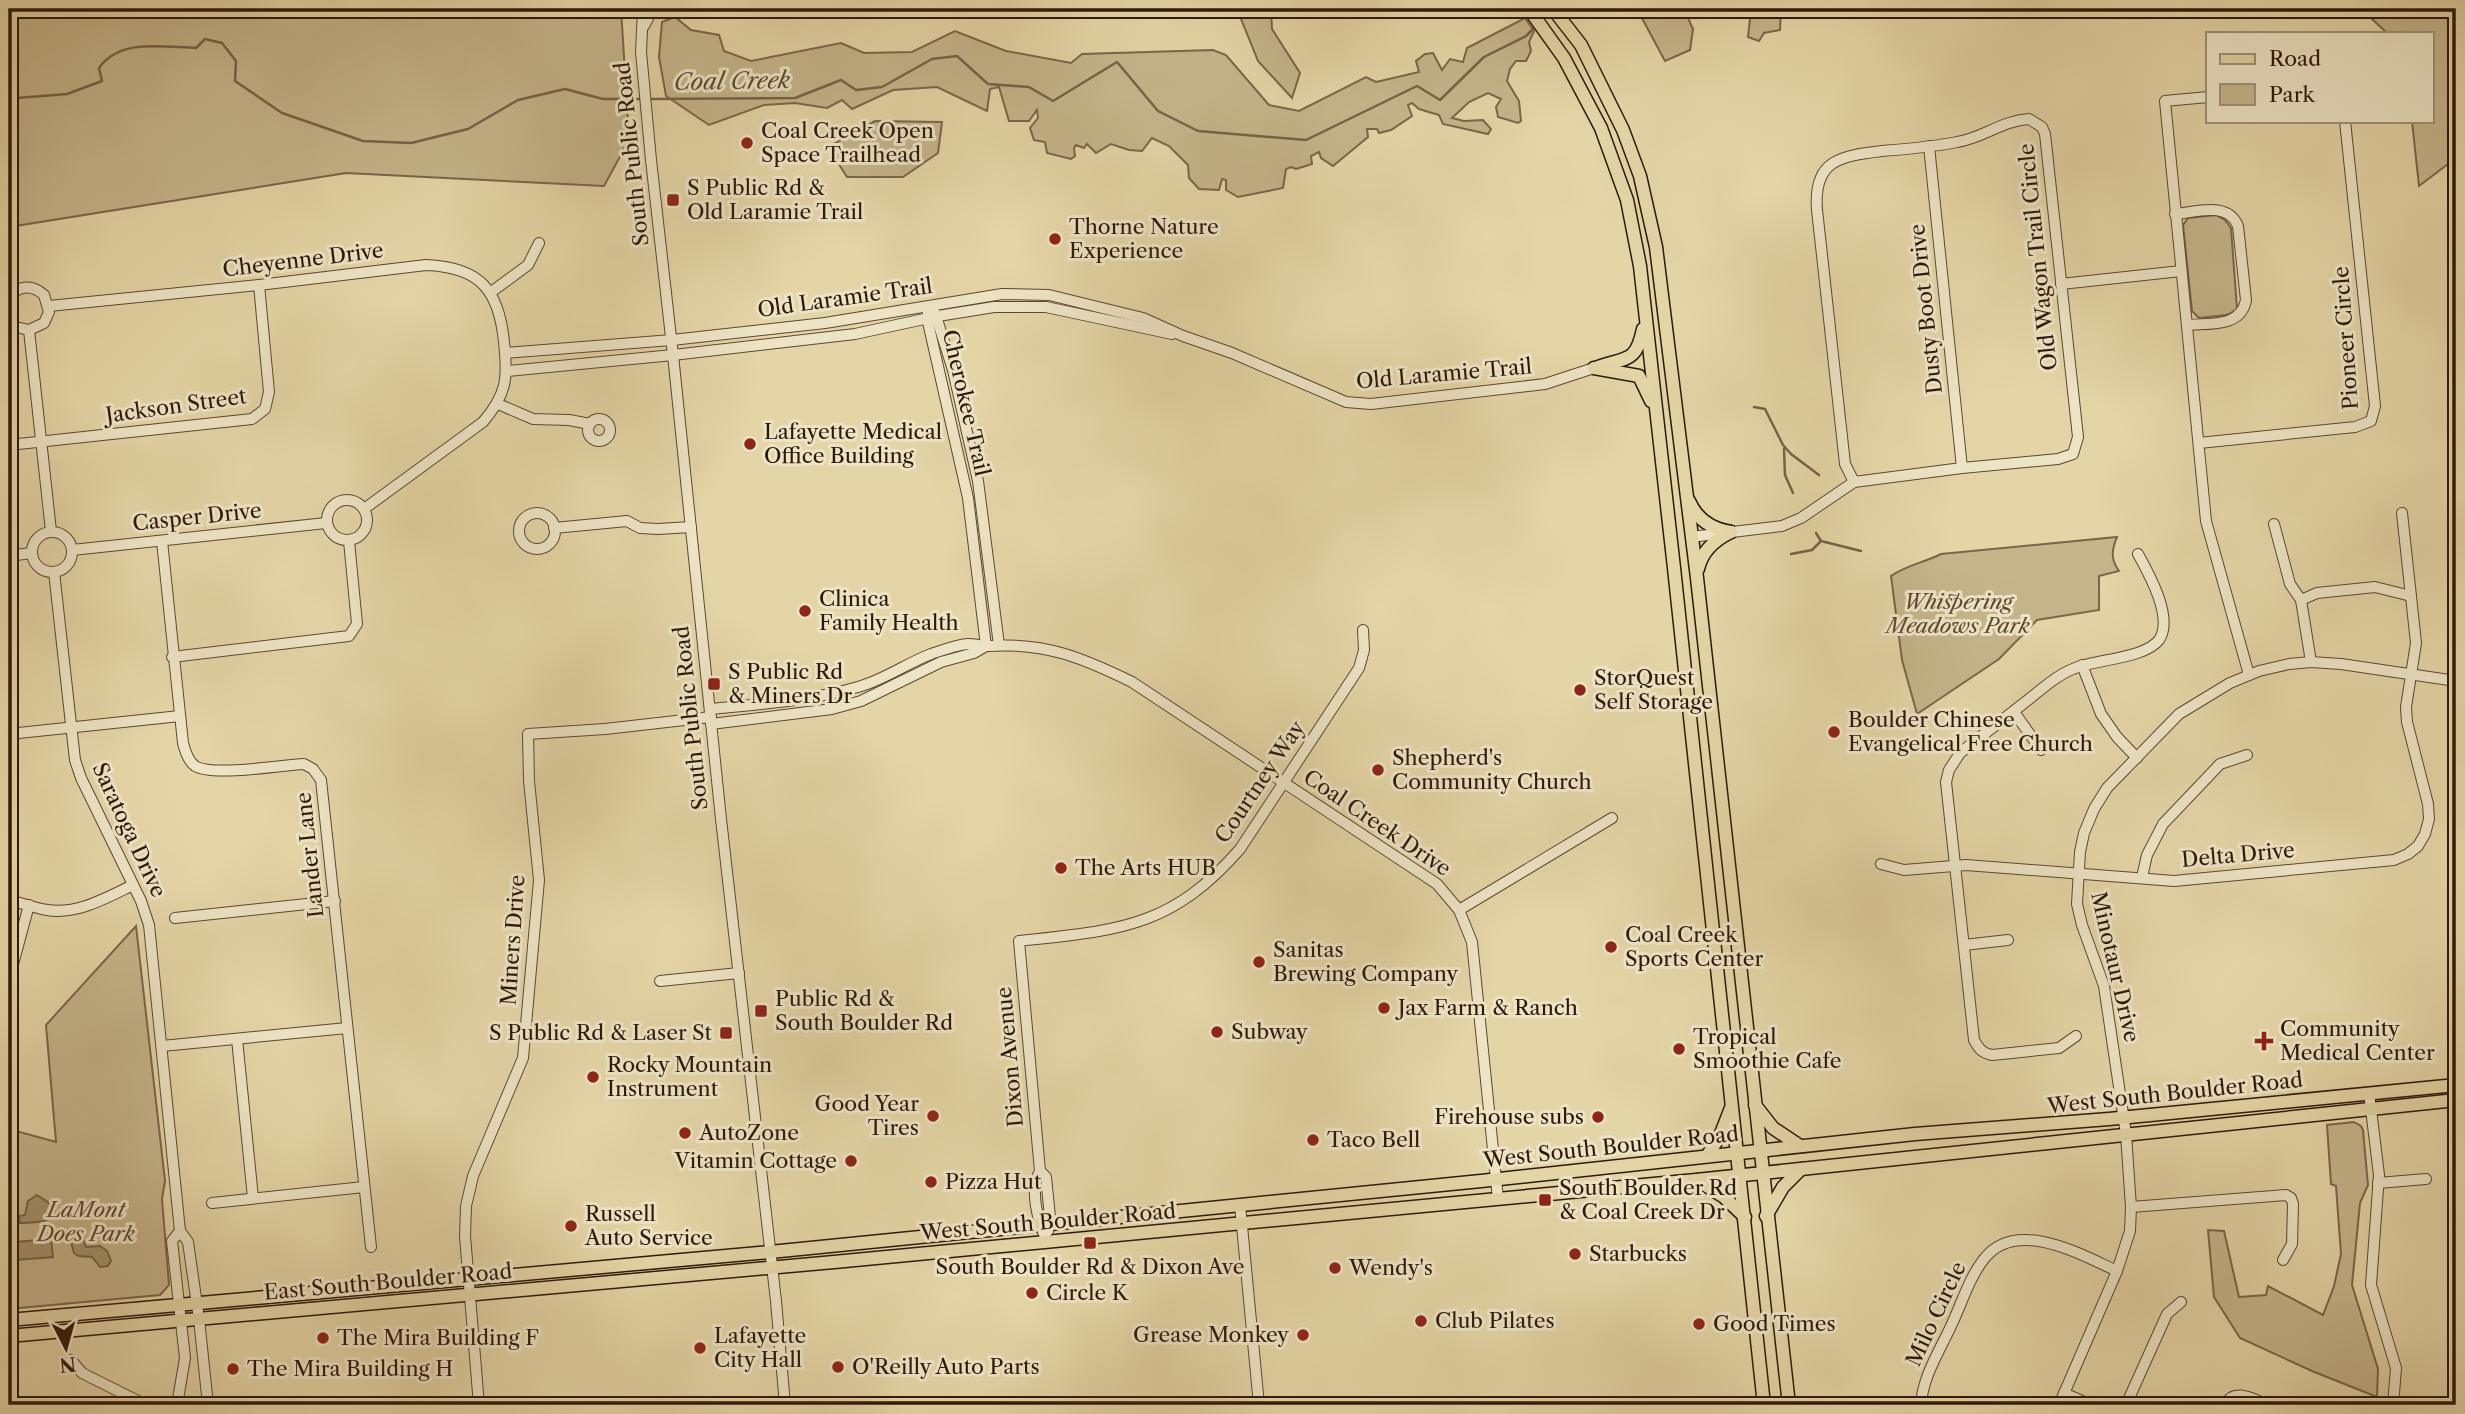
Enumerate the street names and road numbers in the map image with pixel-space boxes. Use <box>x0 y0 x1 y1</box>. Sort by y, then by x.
street label: South Public Road <box>609 60 654 247</box>
street label: Old Wagon Trail Circle <box>2013 142 2062 372</box>
street label: Dusty Boot Drive <box>1904 223 1947 395</box>
street label: Cheyenne Drive <box>221 237 385 282</box>
street label: Pioneer Circle <box>2328 265 2363 411</box>
street label: Old Laramie Trail <box>756 273 934 322</box>
street label: Cherokee Trail <box>938 327 995 478</box>
street label: Old Laramie Trail <box>1355 353 1533 394</box>
street label: Jackson Street <box>101 383 248 428</box>
street label: Casper Drive <box>131 497 263 536</box>
street label: South Public Road <box>668 624 713 811</box>
street label: Courtney Way <box>1210 716 1310 848</box>
street label: Saratoga Drive <box>87 758 172 901</box>
street label: Coal Creek Drive <box>1299 764 1456 881</box>
street label: Lander Lane <box>290 791 329 919</box>
street label: Delta Drive <box>2180 837 2296 872</box>
street label: Miners Drive <box>495 874 530 1006</box>
street label: Minotaur Drive <box>2086 889 2145 1045</box>
street label: Dixon Avenue <box>991 986 1028 1128</box>
street label: West South Boulder Road <box>2045 1067 2304 1118</box>
street label: West South Boulder Road <box>1481 1121 1740 1172</box>
street label: West South Boulder Road <box>918 1198 1177 1245</box>
street label: East South Boulder Road <box>263 1258 513 1305</box>
street label: Milo Circle <box>1900 1258 1971 1370</box>

